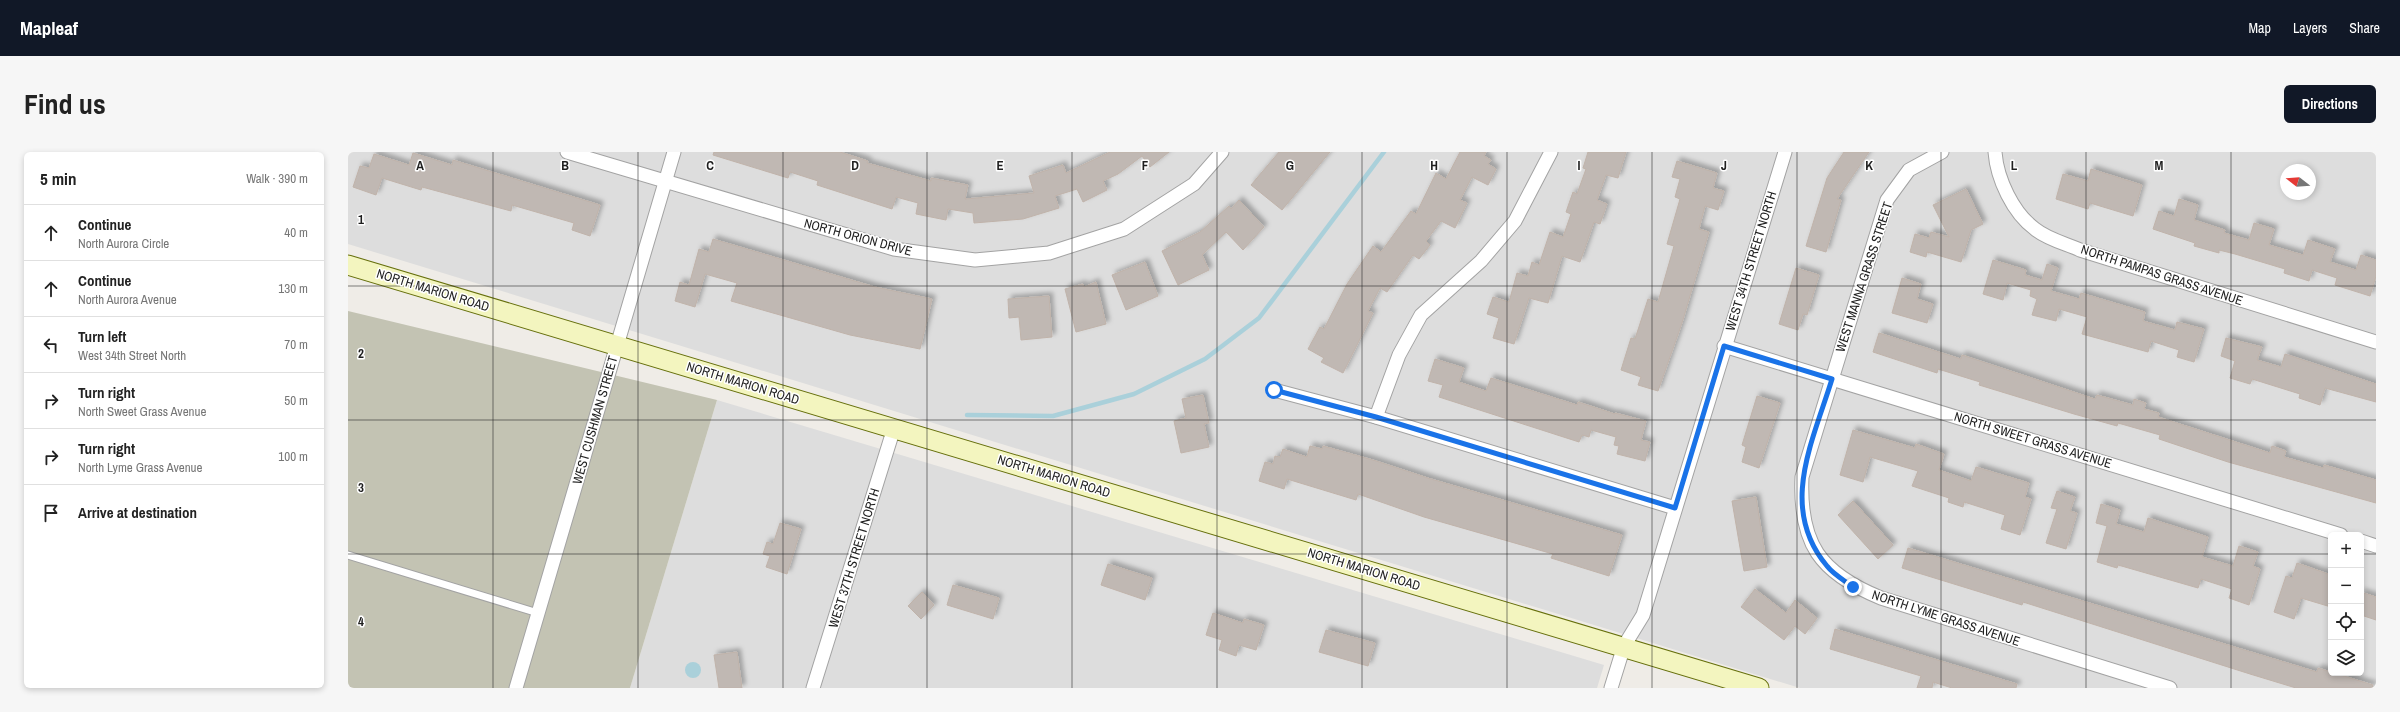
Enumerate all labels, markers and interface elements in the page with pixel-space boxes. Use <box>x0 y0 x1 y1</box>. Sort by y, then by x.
text: Mapleaf <box>20 15 78 41</box>
text: Map <box>2249 19 2271 37</box>
text: Layers <box>2293 19 2327 37</box>
text: Share <box>2349 19 2380 37</box>
text: Find us <box>24 85 106 123</box>
button: Directions <box>2284 85 2376 123</box>
text: A <box>416 157 424 174</box>
text: B <box>561 157 569 174</box>
text: C <box>706 157 714 174</box>
text: D <box>851 157 859 174</box>
text: E <box>996 157 1004 174</box>
text: F <box>1142 157 1149 174</box>
text: G <box>1286 157 1294 174</box>
text: H <box>1430 157 1438 174</box>
text: I <box>1578 157 1581 174</box>
text: J <box>1721 157 1727 174</box>
text: K <box>1865 157 1873 174</box>
text: L <box>2011 157 2018 174</box>
text: M <box>2155 157 2164 174</box>
north arrow <box>2280 164 2316 200</box>
text: 5 min <box>40 167 76 190</box>
text: Walk · 390 m <box>246 170 308 187</box>
street label: WEST 34TH STREET NORTH <box>1722 189 1780 333</box>
street label: WEST MANNA GRASS STREET <box>1832 199 1896 354</box>
text: 1 <box>358 211 364 228</box>
text: Continue <box>78 214 131 235</box>
street label: NORTH ORION DRIVE <box>802 214 914 260</box>
icon: ahead <box>40 222 62 244</box>
text: 40 m <box>284 224 308 241</box>
text: North Aurora Circle <box>78 235 169 252</box>
street label: NORTH PAMPAS GRASS AVENUE <box>2079 241 2245 309</box>
street label: NORTH MARION ROAD <box>375 265 492 315</box>
text: Continue <box>78 270 131 291</box>
icon: ahead <box>40 278 62 300</box>
text: 130 m <box>278 280 308 297</box>
text: North Aurora Avenue <box>78 291 177 308</box>
text: Turn left <box>78 326 126 347</box>
icon: left <box>40 334 62 356</box>
text: 70 m <box>284 336 308 353</box>
text: 2 <box>358 345 364 362</box>
text: West 34th Street North <box>78 347 186 364</box>
street label: WEST CUSHMAN STREET <box>569 354 622 486</box>
street label: NORTH MARION ROAD <box>685 358 802 408</box>
route start <box>1265 381 1283 399</box>
text: Turn right <box>78 382 135 403</box>
icon: right <box>40 390 62 412</box>
text: 50 m <box>284 392 308 409</box>
text: North Sweet Grass Avenue <box>78 403 206 420</box>
street label: NORTH SWEET GRASS AVENUE <box>1952 408 2114 472</box>
text: Turn right <box>78 438 135 459</box>
icon: right <box>40 446 62 468</box>
text: 100 m <box>278 448 308 465</box>
street label: NORTH MARION ROAD <box>996 451 1113 501</box>
text: North Lyme Grass Avenue <box>78 459 202 476</box>
text: 3 <box>358 479 364 496</box>
street label: WEST 37TH STREET NORTH <box>825 486 883 630</box>
icon: arrive <box>40 502 62 524</box>
text: Arrive at destination <box>78 502 197 523</box>
map controls <box>2328 532 2364 676</box>
button: + <box>2328 532 2364 568</box>
street label: NORTH MARION ROAD <box>1306 544 1423 594</box>
button: − <box>2328 568 2364 604</box>
route end <box>1844 578 1862 596</box>
street label: NORTH LYME GRASS AVENUE <box>1870 586 2022 650</box>
button: locate <box>2328 604 2364 640</box>
text: 4 <box>358 613 364 630</box>
button: layers <box>2328 640 2364 676</box>

